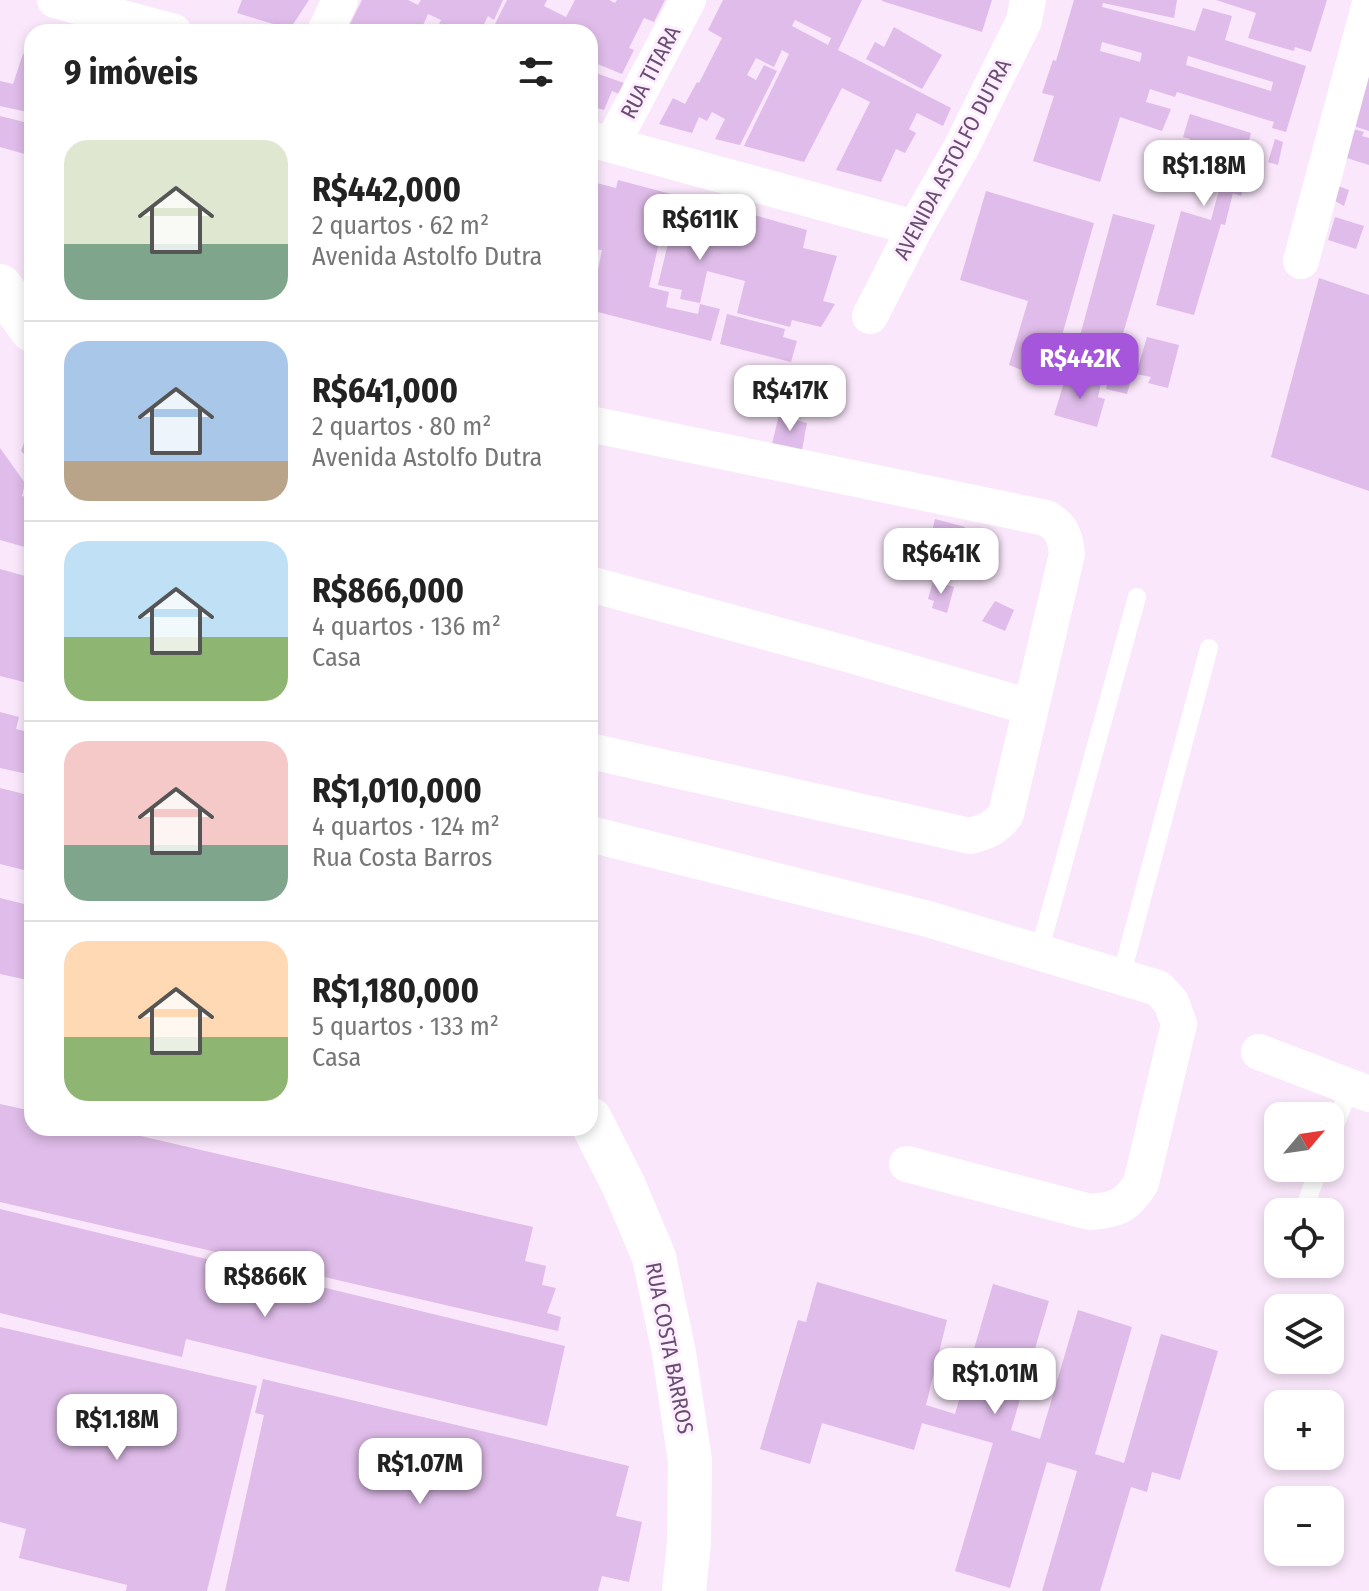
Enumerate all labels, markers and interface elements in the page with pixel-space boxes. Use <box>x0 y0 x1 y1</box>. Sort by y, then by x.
street label: RUA TITARA <box>615 21 686 123</box>
icon: filters <box>514 50 558 94</box>
text: 9 imóveis <box>64 52 198 93</box>
street label: AVENIDA ASTOLFO DUTRA <box>888 54 1017 264</box>
pin: R$1.18M <box>1130 140 1278 208</box>
text: R$1.18M <box>1162 150 1246 181</box>
text: R$442,000 <box>312 169 461 210</box>
icon: home <box>128 172 224 268</box>
pin: R$611K <box>635 194 765 262</box>
text: R$611K <box>662 204 738 235</box>
text: 2 quartos · 62 m² <box>312 210 489 241</box>
text: Avenida Astolfo Dutra <box>312 241 542 272</box>
pin: R$442K <box>1015 333 1145 401</box>
text: R$442K <box>1040 343 1120 374</box>
pin: R$417K <box>725 365 855 433</box>
text: R$641,000 <box>312 370 458 411</box>
icon: home <box>128 373 224 469</box>
text: R$417K <box>752 375 828 406</box>
text: 2 quartos · 80 m² <box>312 411 491 442</box>
text: Avenida Astolfo Dutra <box>312 442 542 473</box>
pin: R$641K <box>876 528 1006 596</box>
text: R$641K <box>902 538 980 569</box>
text: R$866,000 <box>312 570 464 611</box>
icon: home <box>128 573 224 669</box>
text: 4 quartos · 136 m² <box>312 611 501 642</box>
text: Casa <box>312 642 361 673</box>
text: R$1,010,000 <box>312 770 482 811</box>
icon: home <box>128 773 224 869</box>
text: 4 quartos · 124 m² <box>312 811 500 842</box>
text: Rua Costa Barros <box>312 842 492 873</box>
text: R$1,180,000 <box>312 970 479 1011</box>
icon: home <box>128 973 224 1069</box>
text: 5 quartos · 133 m² <box>312 1011 499 1042</box>
text: Casa <box>312 1042 361 1073</box>
north arrow <box>1264 1102 1344 1182</box>
map controls <box>1264 1102 1344 1566</box>
button: locate <box>1264 1198 1344 1278</box>
pin: R$866K <box>200 1251 330 1319</box>
street label: RUA COSTA BARROS <box>640 1260 699 1436</box>
text: R$866K <box>223 1261 307 1292</box>
button: layers <box>1264 1294 1344 1374</box>
pin: R$1.01M <box>921 1348 1069 1416</box>
text: R$1.01M <box>952 1358 1038 1389</box>
button: + <box>1264 1390 1344 1470</box>
pin: R$1.18M <box>43 1394 191 1462</box>
text: R$1.18M <box>75 1404 159 1435</box>
pin: R$1.07M <box>346 1438 494 1506</box>
text: R$1.07M <box>377 1448 463 1479</box>
button: − <box>1264 1486 1344 1566</box>

